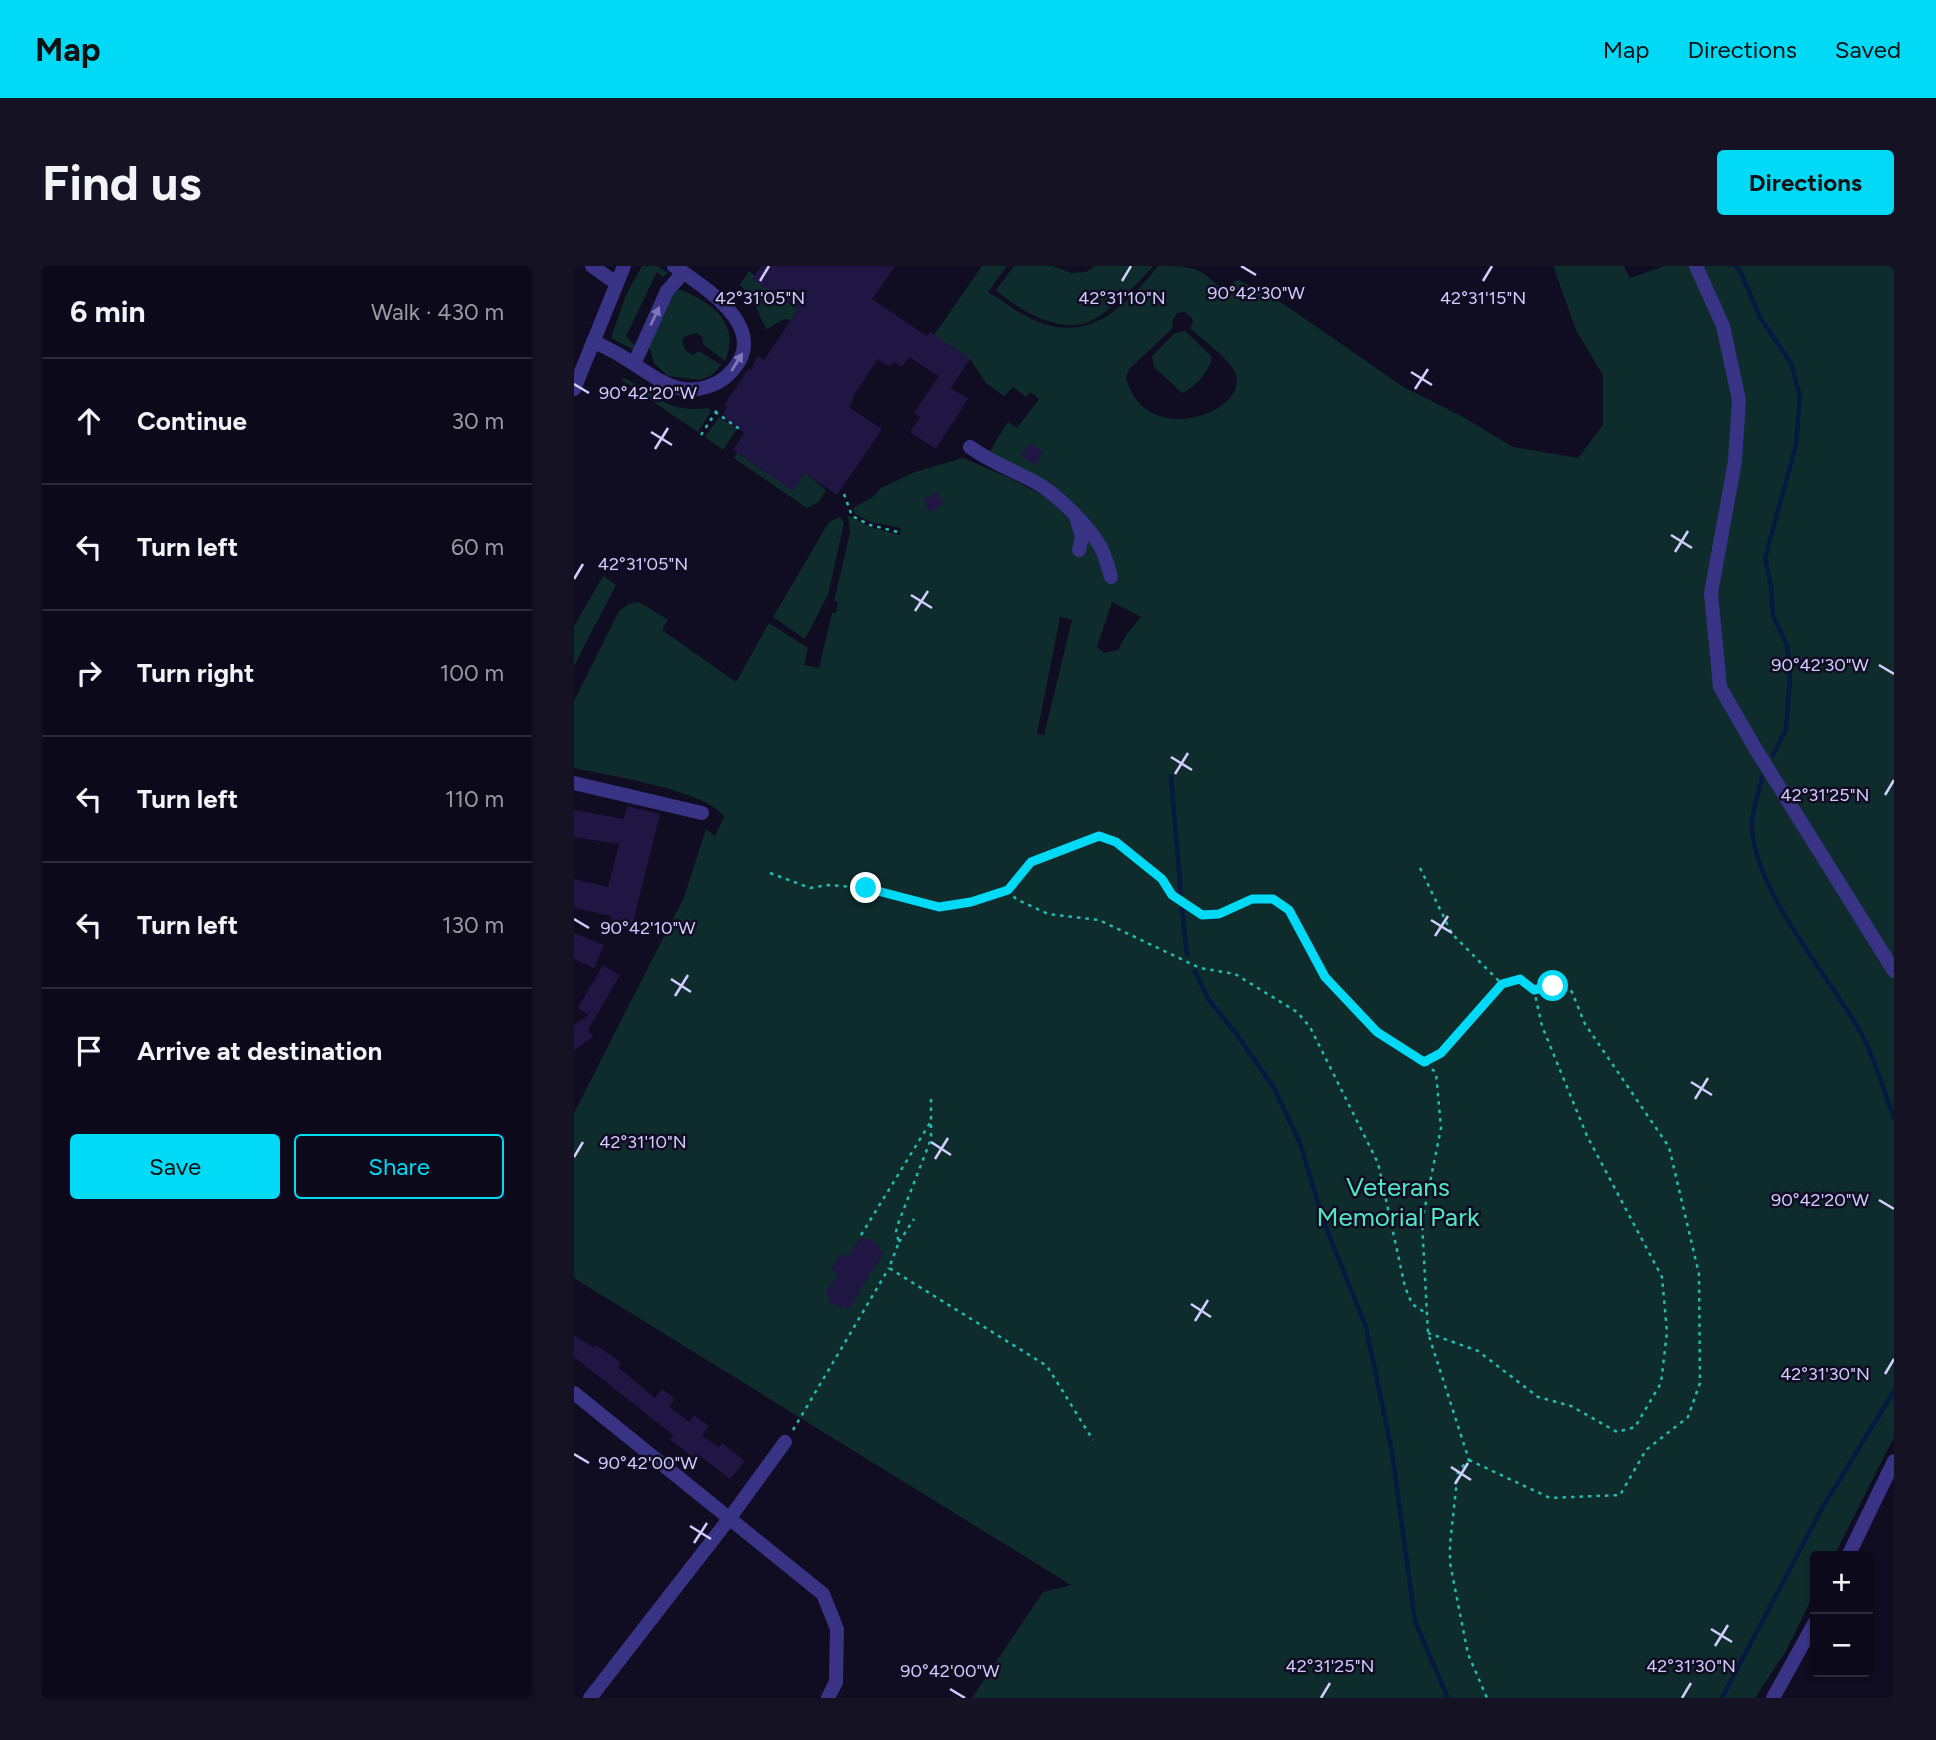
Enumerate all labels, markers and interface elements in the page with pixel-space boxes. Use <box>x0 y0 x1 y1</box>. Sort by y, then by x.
text: Map <box>35 30 101 69</box>
text: Map <box>1603 35 1649 64</box>
text: Directions <box>1687 35 1797 64</box>
text: Saved <box>1835 35 1901 64</box>
button: Directions <box>1717 150 1894 215</box>
text: Find us <box>42 153 201 212</box>
text: 90°42'30"W <box>1207 282 1306 304</box>
text: 42°31'05"N <box>715 287 805 309</box>
text: 42°31'10"N <box>1078 287 1166 309</box>
text: 42°31'15"N <box>1440 287 1526 309</box>
text: 6 min <box>70 293 146 330</box>
text: Walk · 430 m <box>371 298 504 326</box>
one-way arrow <box>649 306 661 326</box>
one-way arrow <box>730 353 743 372</box>
text: 90°42'20"W <box>599 382 698 404</box>
icon: ahead <box>70 402 108 440</box>
text: Continue <box>137 405 247 437</box>
text: 30 m <box>451 407 504 435</box>
icon: left <box>70 528 108 566</box>
text: Turn left <box>137 531 238 563</box>
text: 60 m <box>451 533 504 561</box>
text: 42°31'05"N <box>598 553 688 575</box>
icon: right <box>70 654 108 692</box>
text: 90°42'30"W <box>1771 654 1870 676</box>
text: Turn right <box>137 657 254 689</box>
text: 100 m <box>440 659 504 687</box>
icon: left <box>70 780 108 818</box>
text: Turn left <box>137 783 238 815</box>
text: 42°31'25"N <box>1781 784 1869 806</box>
text: 110 m <box>445 785 504 813</box>
route end <box>850 872 881 903</box>
icon: left <box>70 906 108 944</box>
text: Turn left <box>137 909 238 941</box>
text: 130 m <box>442 911 504 939</box>
text: 90°42'10"W <box>600 917 696 939</box>
route start <box>1537 970 1568 1001</box>
icon: arrive <box>70 1032 108 1070</box>
text: Arrive at destination <box>137 1035 382 1067</box>
text: 42°31'10"N <box>599 1131 687 1153</box>
button: Save <box>70 1134 280 1199</box>
button: Share <box>294 1134 504 1199</box>
park label: Veterans Memorial Park <box>1316 1171 1480 1233</box>
text: 90°42'20"W <box>1771 1189 1870 1211</box>
text: 42°31'30"N <box>1780 1363 1870 1385</box>
text: 90°42'00"W <box>598 1452 698 1474</box>
map controls <box>1810 1551 1873 1677</box>
button: + <box>1810 1551 1873 1614</box>
button: − <box>1810 1614 1873 1677</box>
text: 42°31'25"N <box>1286 1655 1374 1677</box>
text: 42°31'30"N <box>1646 1655 1736 1677</box>
text: 90°42'00"W <box>900 1660 1000 1682</box>

